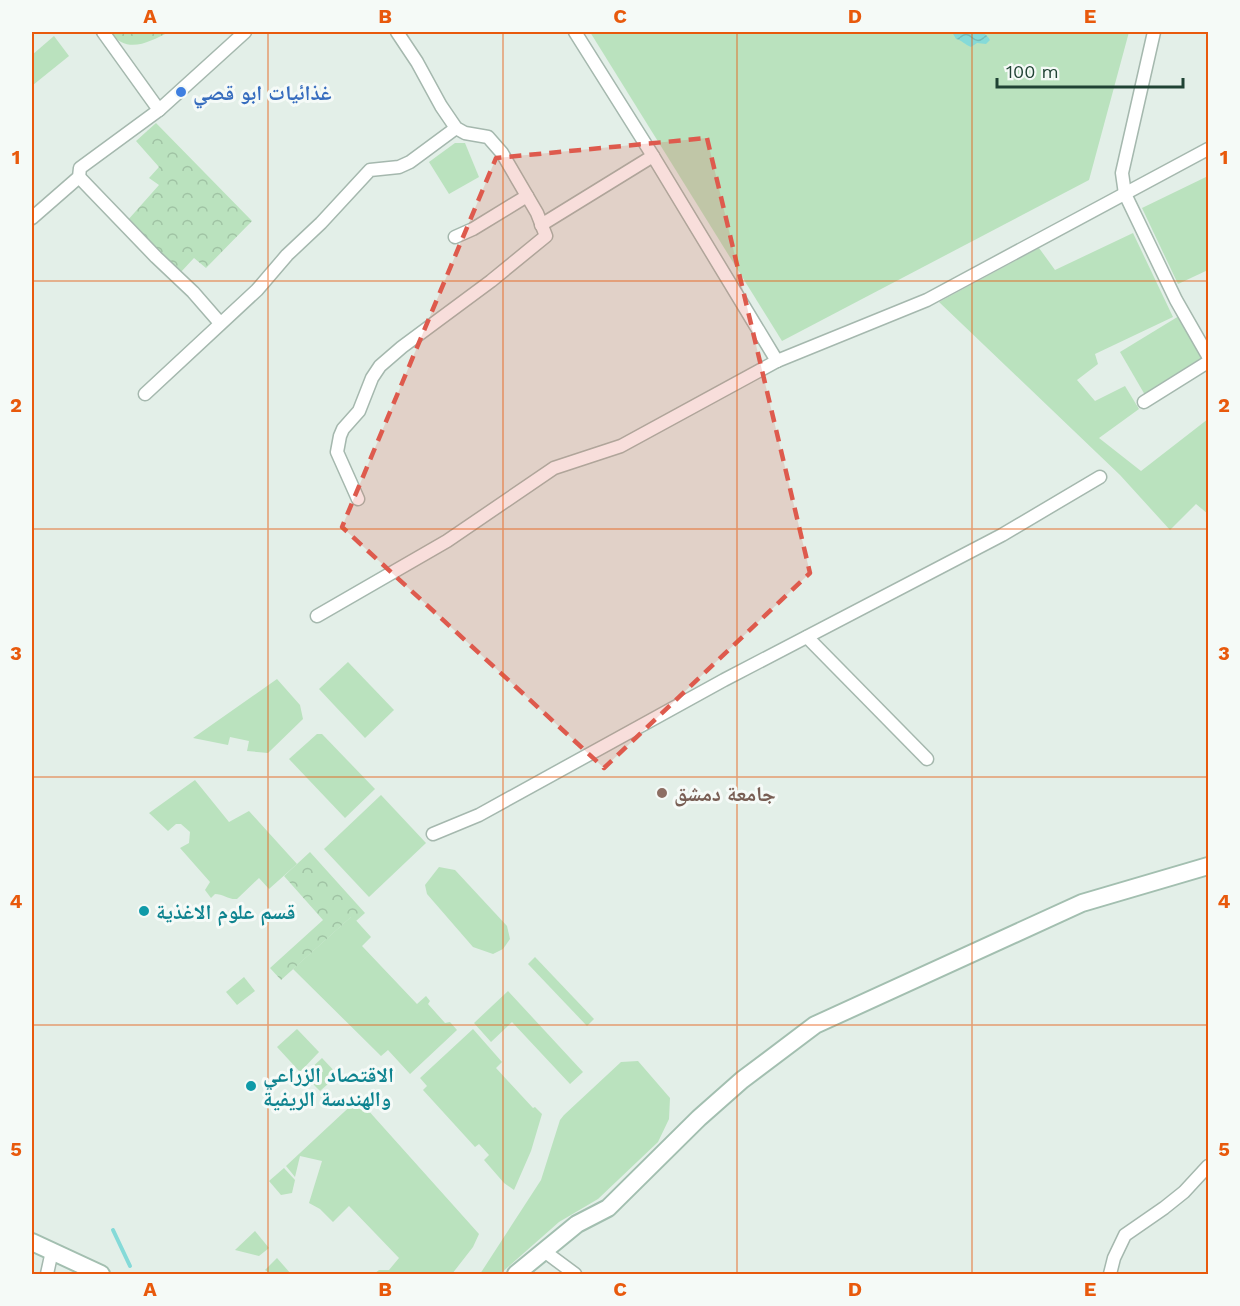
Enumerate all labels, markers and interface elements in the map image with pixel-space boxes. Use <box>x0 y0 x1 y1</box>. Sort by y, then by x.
text: A <box>143 4 157 28</box>
text: B <box>378 4 392 28</box>
text: C <box>613 4 627 28</box>
text: D <box>848 4 862 28</box>
text: E <box>1084 4 1096 28</box>
scale bar <box>997 51 1183 89</box>
text: 100 m <box>1006 61 1059 82</box>
place label: غذائيات ابو قصي <box>193 80 332 109</box>
marker: غذائيات ابو قصي <box>174 85 188 99</box>
text: 1 <box>12 145 20 169</box>
text: 1 <box>1220 145 1228 169</box>
text: 2 <box>10 393 22 417</box>
text: 2 <box>1218 393 1230 417</box>
text: 3 <box>10 641 22 665</box>
text: 3 <box>1218 641 1230 665</box>
place label: جامعة دمشق <box>674 781 776 807</box>
marker: جامعة دمشق <box>655 786 669 800</box>
text: 4 <box>10 889 23 913</box>
text: 4 <box>1218 889 1231 913</box>
place label: قسم علوم الاغذية <box>156 899 296 926</box>
marker: قسم علوم الاغذية <box>137 904 151 918</box>
place label: الاقتصاد الزراعي والهندسة الريفية <box>263 1062 394 1111</box>
marker: الاقتصاد الزراعي والهندسة الريفية <box>244 1079 258 1093</box>
text: 5 <box>10 1137 22 1161</box>
text: 5 <box>1218 1137 1230 1161</box>
text: A <box>143 1277 157 1301</box>
text: B <box>378 1277 392 1301</box>
text: C <box>613 1277 627 1301</box>
text: D <box>848 1277 862 1301</box>
text: E <box>1084 1277 1096 1301</box>

